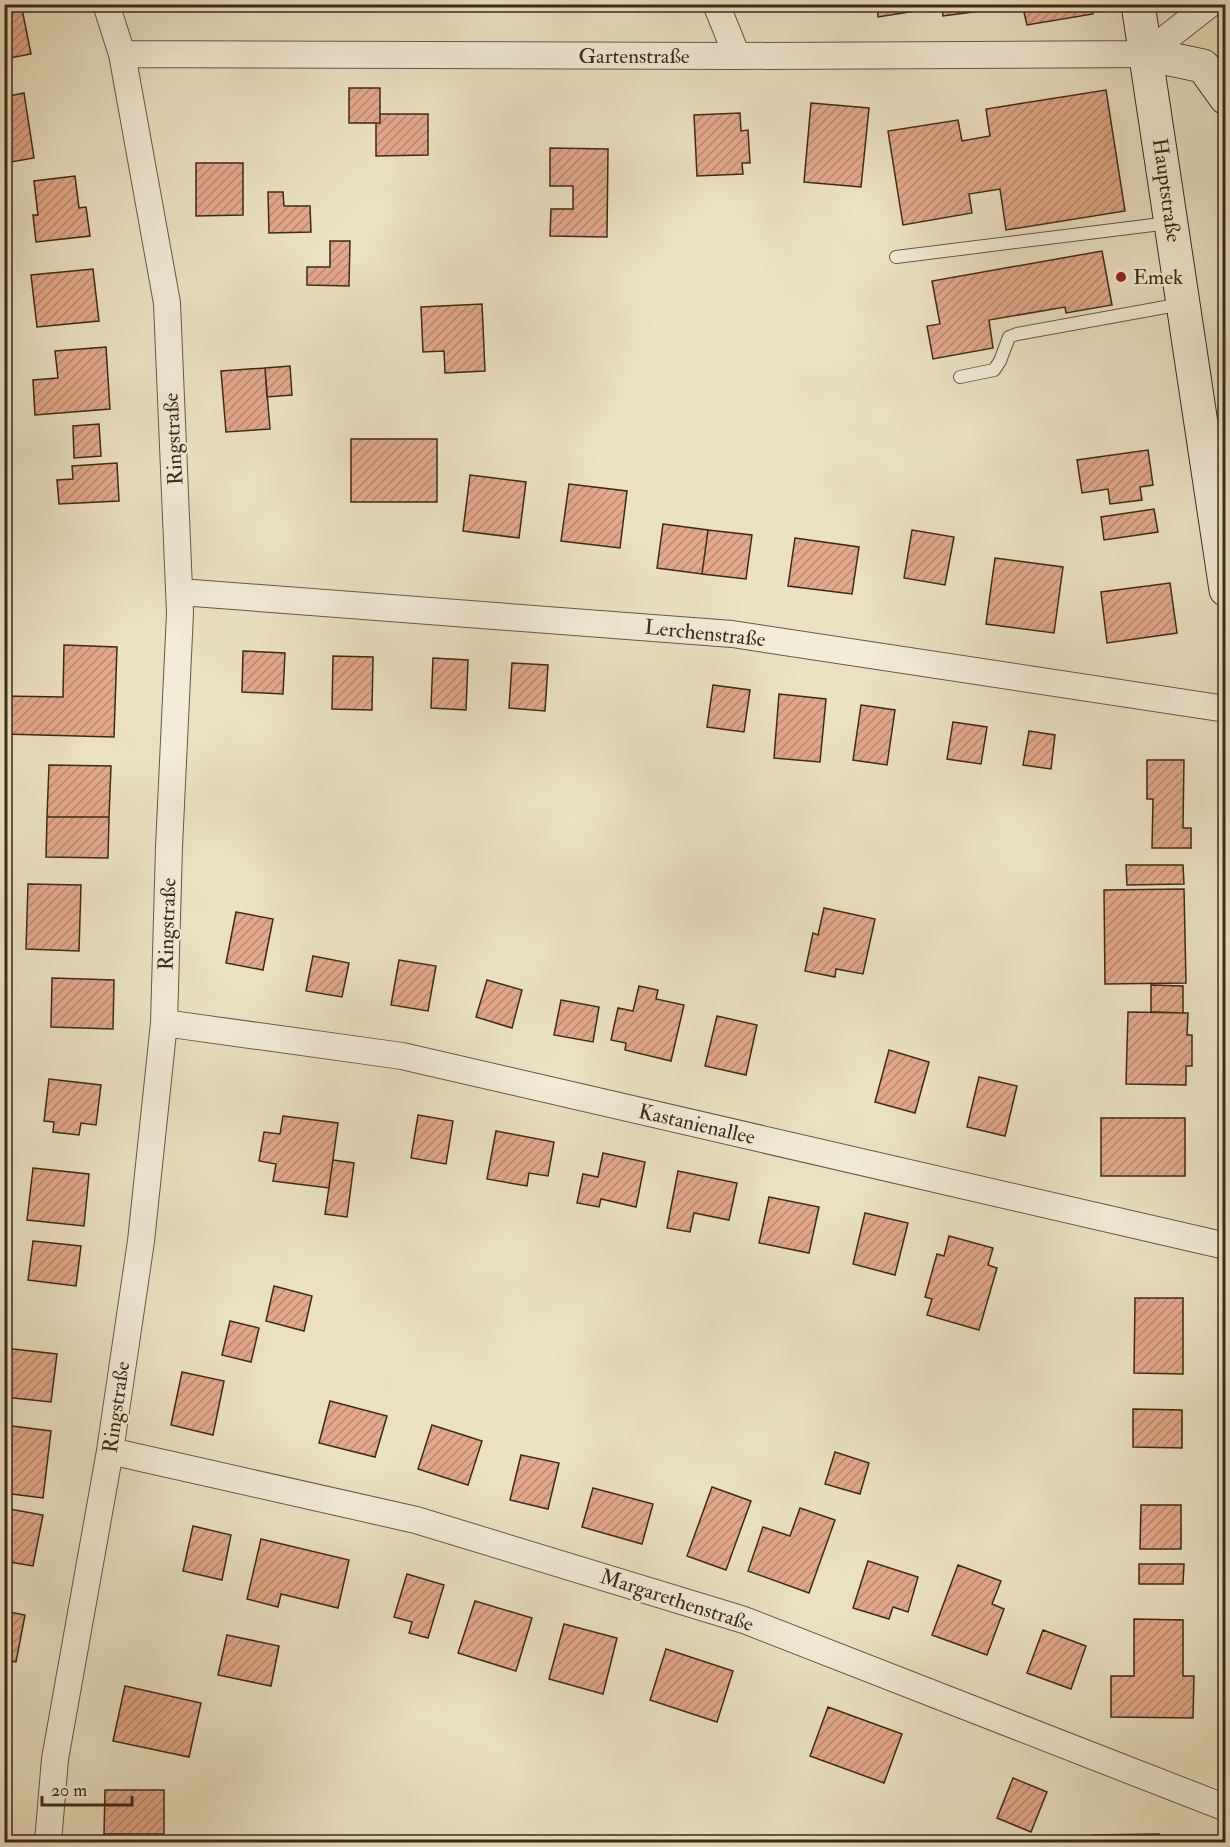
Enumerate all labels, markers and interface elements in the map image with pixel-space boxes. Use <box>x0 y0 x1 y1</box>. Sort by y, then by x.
street label: Gartenstraße <box>578 43 690 70</box>
street label: Hauptstraße <box>1146 136 1187 244</box>
place label: Emek <box>1133 264 1183 291</box>
marker: Emek <box>1114 270 1128 284</box>
street label: Ringstraße <box>158 392 189 486</box>
street label: Lerchenstraße <box>643 614 767 653</box>
street label: Ringstraße <box>152 877 183 971</box>
street label: Kastanienallee <box>636 1098 758 1151</box>
street label: Ringstraße <box>97 1359 136 1455</box>
street label: Margarethenstraße <box>597 1563 757 1638</box>
scale bar <box>42 1769 132 1807</box>
text: 20 m <box>51 1779 87 1802</box>

